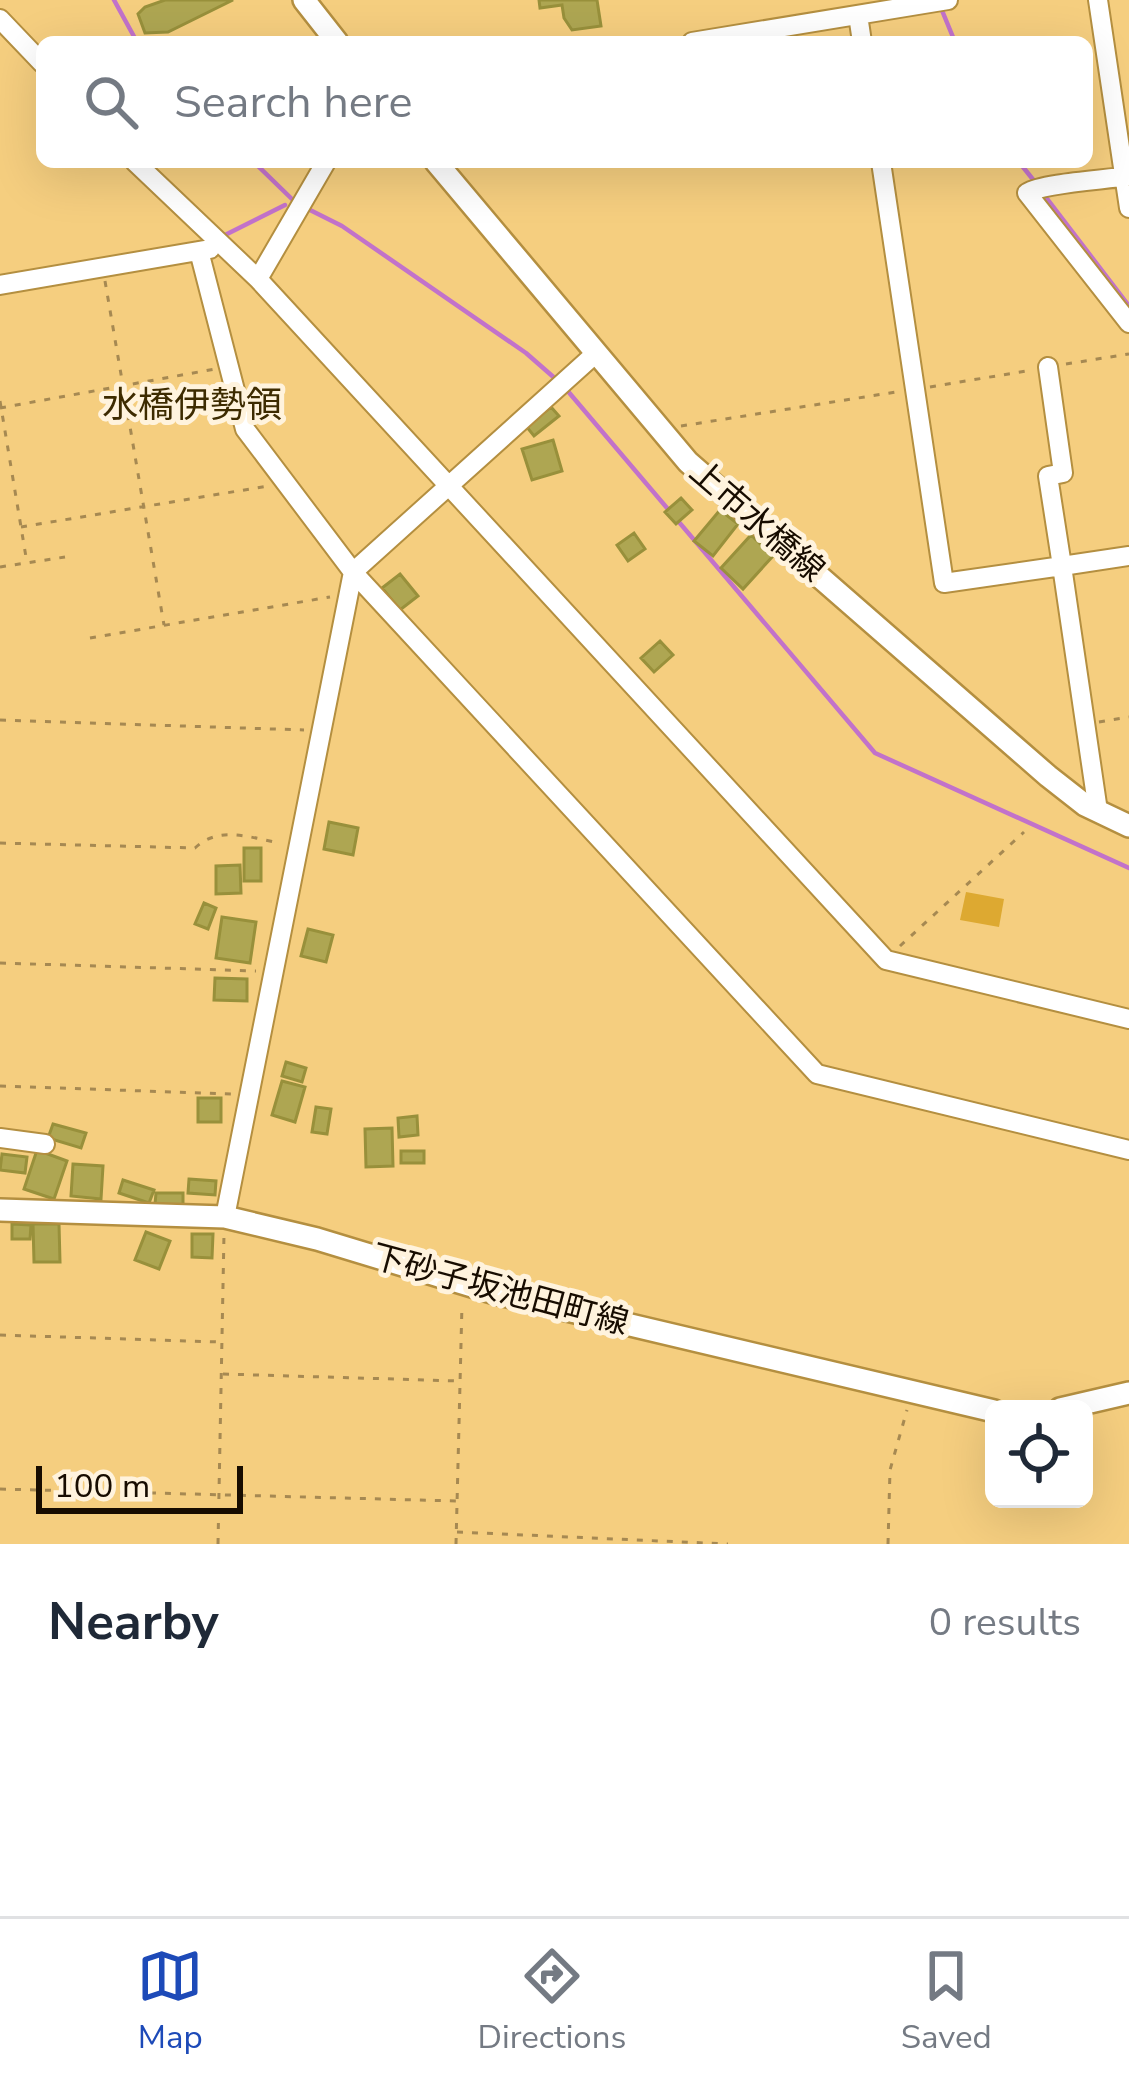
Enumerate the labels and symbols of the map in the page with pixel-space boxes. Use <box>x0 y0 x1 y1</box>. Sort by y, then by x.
district label: 水橋伊勢領 <box>102 381 282 430</box>
street label: 上市水橋線 <box>680 450 834 592</box>
street label: 下砂子坂池田町線 <box>367 1234 633 1346</box>
scale bar <box>36 1460 243 1513</box>

